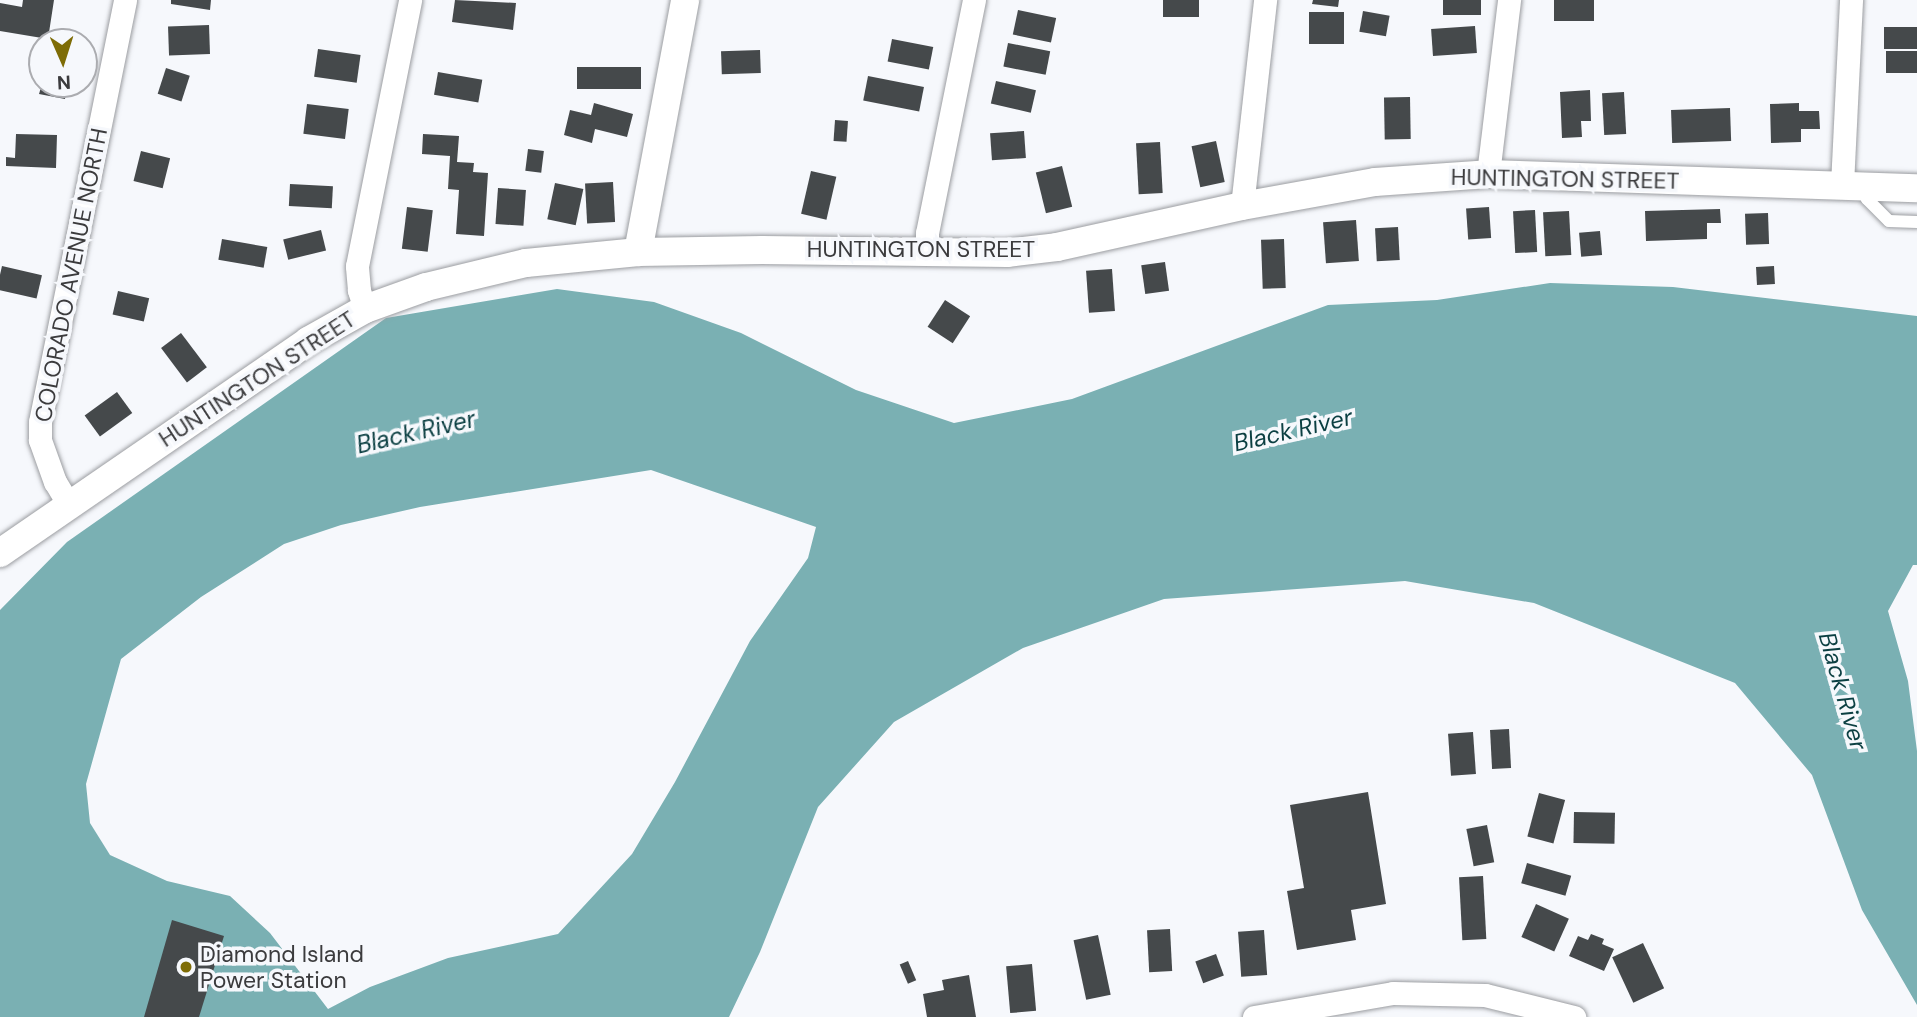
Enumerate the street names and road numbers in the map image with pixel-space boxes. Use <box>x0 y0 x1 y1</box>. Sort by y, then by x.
street label: COLORADO AVENUE NORTH <box>29 126 113 424</box>
street label: HUNTINGTON STREET <box>1451 163 1679 195</box>
street label: HUNTINGTON STREET <box>807 235 1035 263</box>
street label: HUNTINGTON STREET <box>154 305 360 453</box>

